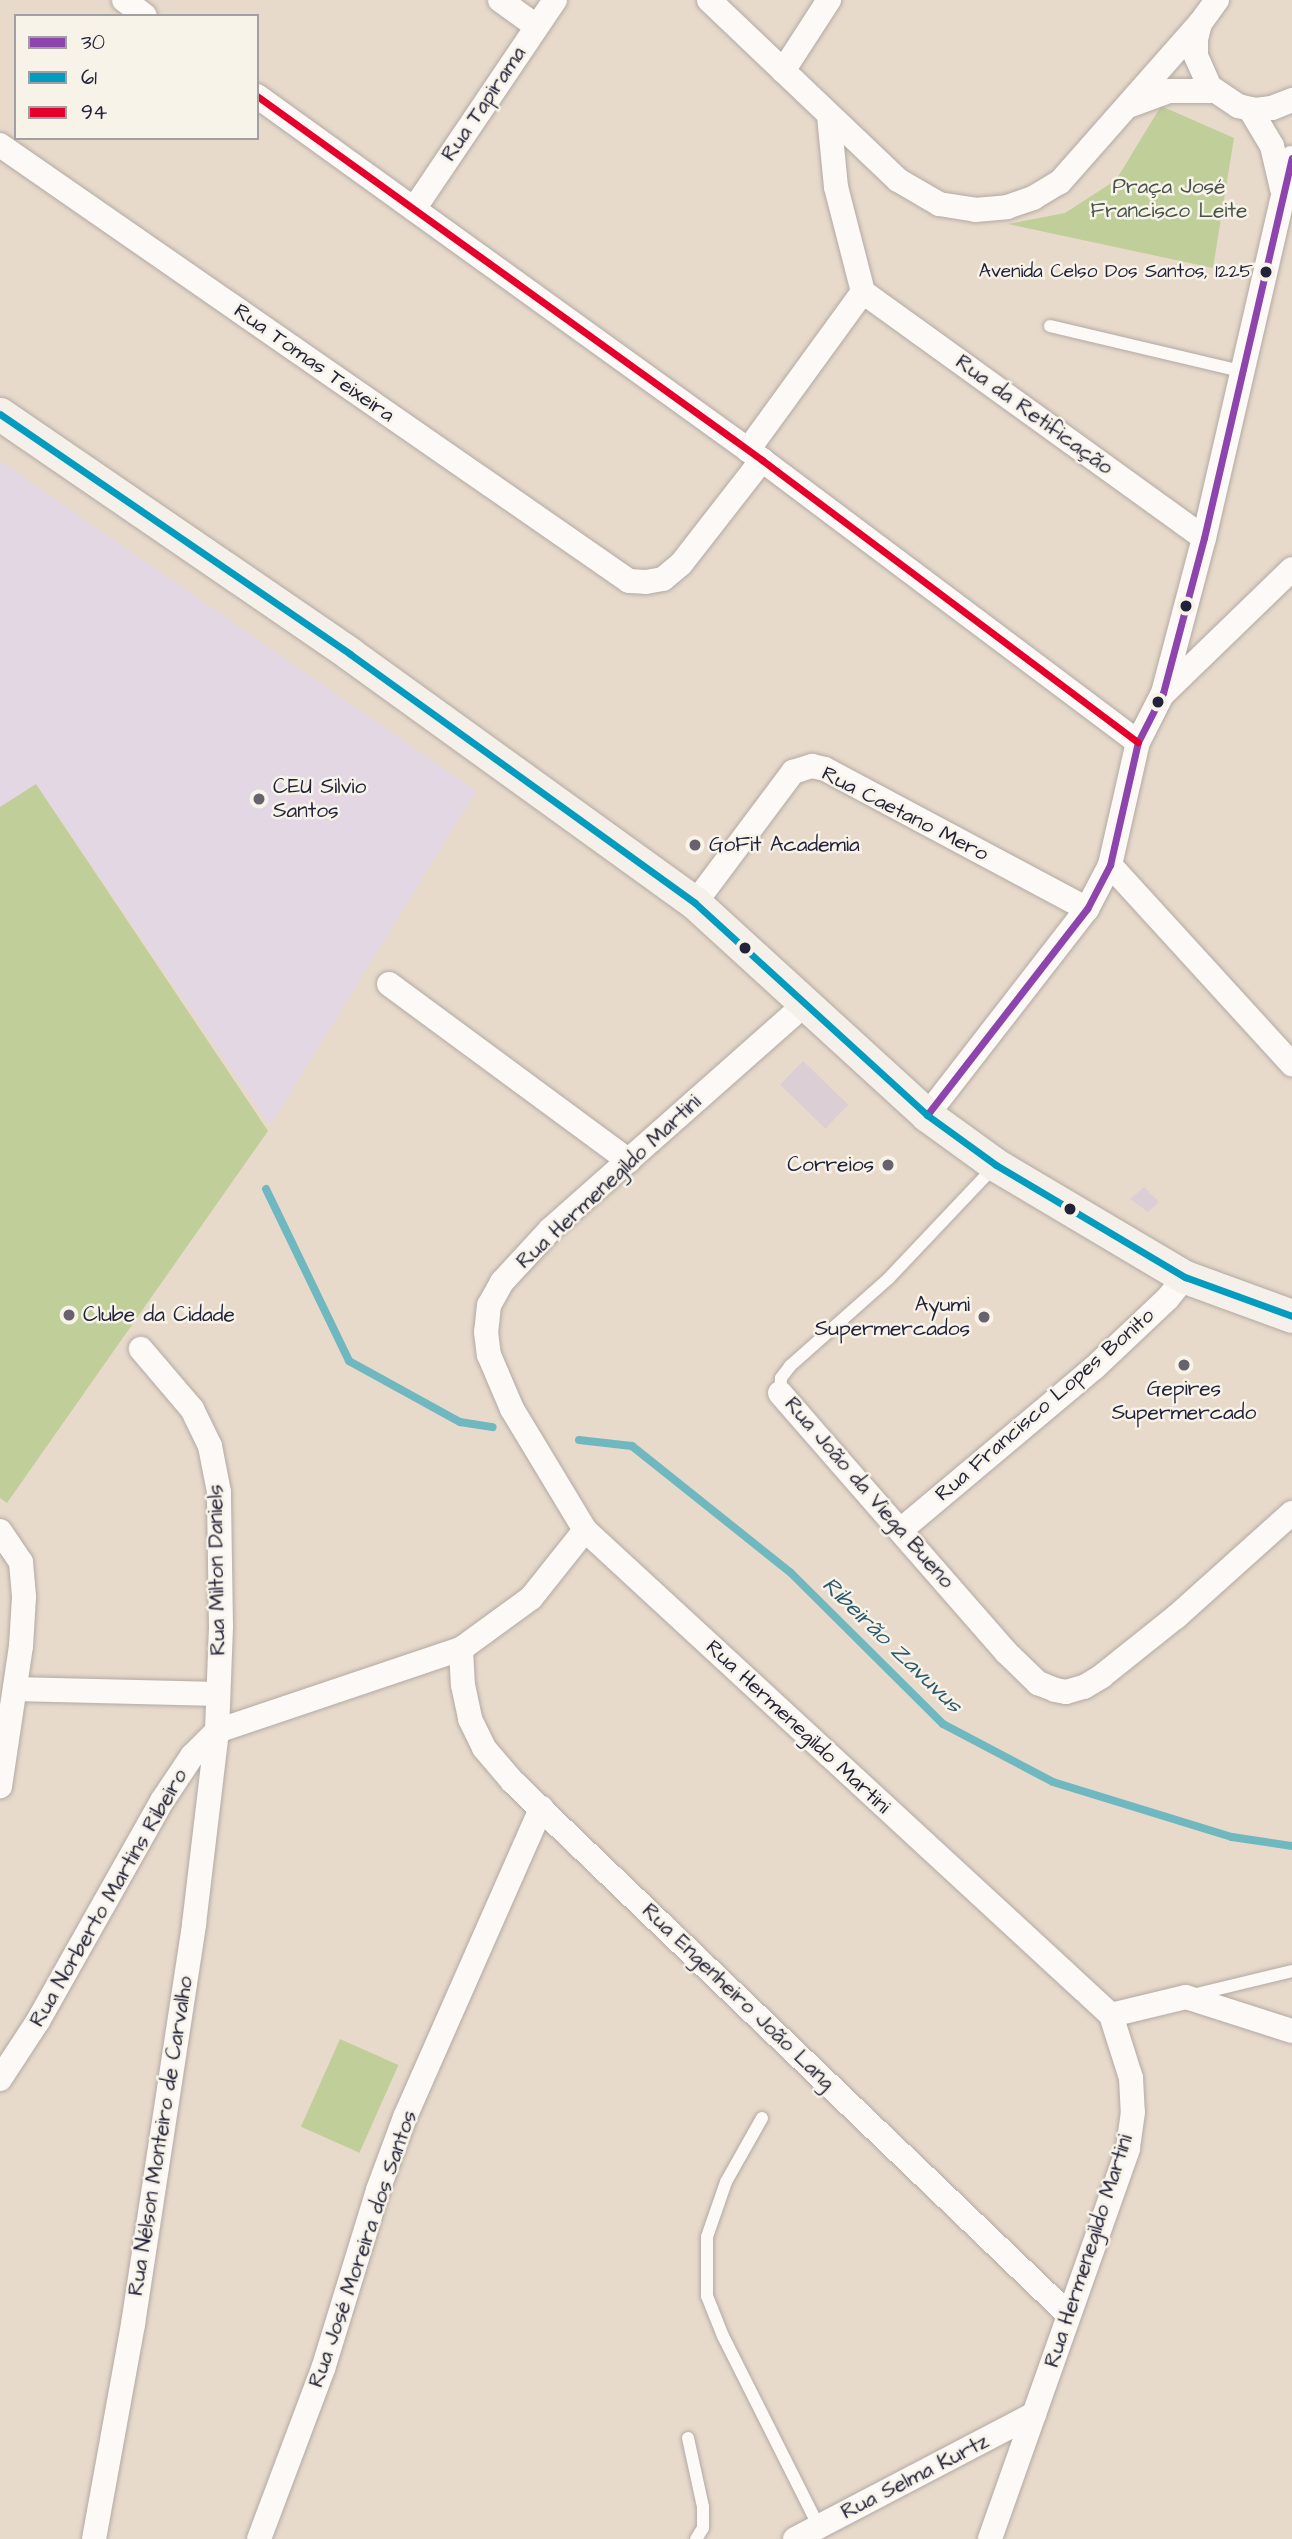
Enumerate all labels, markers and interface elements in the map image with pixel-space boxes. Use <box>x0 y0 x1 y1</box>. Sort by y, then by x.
legend <box>14 14 259 140</box>
text: 30 <box>81 28 105 57</box>
street label: Rua Tapirama <box>436 42 532 166</box>
text: 61 <box>81 63 97 92</box>
text: 94 <box>81 98 107 127</box>
park label: Praça José Francisco Leite <box>1091 174 1247 224</box>
place label: Avenida Celso Dos Santos, 1225 <box>979 261 1253 283</box>
marker: Avenida Celso Dos Santos, 1225 <box>1259 265 1273 279</box>
street label: Rua Tomas Teixeira <box>229 298 399 428</box>
street label: Rua da Retificação <box>951 350 1117 480</box>
unlabelled marker <box>1179 599 1193 613</box>
unlabelled marker <box>1151 695 1165 709</box>
street label: Rua Caetano Mero <box>817 761 993 867</box>
place label: CEU Silvio Santos <box>273 774 366 824</box>
marker: CEU Silvio Santos <box>251 791 267 807</box>
place label: GoFit Academia <box>709 832 860 858</box>
marker: GoFit Academia <box>687 837 703 853</box>
unlabelled marker <box>738 941 752 955</box>
street label: Rua Hermenegildo Martini <box>511 1090 707 1274</box>
place label: Correios <box>787 1152 874 1178</box>
marker: Correios <box>880 1157 896 1173</box>
unlabelled marker <box>1063 1202 1077 1216</box>
place label: Ayumi Supermercados <box>815 1292 970 1342</box>
place label: Clube da Cidade <box>83 1302 235 1328</box>
street label: Rua Francisco Lopes Bonito <box>930 1303 1160 1507</box>
marker: Clube da Cidade <box>61 1307 77 1323</box>
marker: Ayumi Supermercados <box>976 1309 992 1325</box>
marker: Gepires Supermercado <box>1176 1357 1192 1373</box>
place label: Gepires Supermercado <box>1112 1376 1256 1426</box>
street label: Rua João da Viega Bueno <box>779 1392 959 1594</box>
street label: Rua Milton Daniels <box>203 1484 231 1656</box>
water label: Ribeirão Zavuvus <box>816 1571 968 1719</box>
street label: Rua Hermenegildo Martini <box>700 1635 896 1819</box>
street label: Rua Norberto Martins Ribeiro <box>25 1765 193 2031</box>
street label: Rua Engenheiro João Lang <box>637 1899 839 2095</box>
street label: Rua Nélson Monteiro de Carvalho <box>123 1974 199 2298</box>
street label: Rua José Moreira dos Santos <box>304 2107 422 2391</box>
street label: Rua Hermenegildo Martini <box>1039 2131 1139 2371</box>
street label: Rua Selma Kurtz <box>837 2429 993 2525</box>

